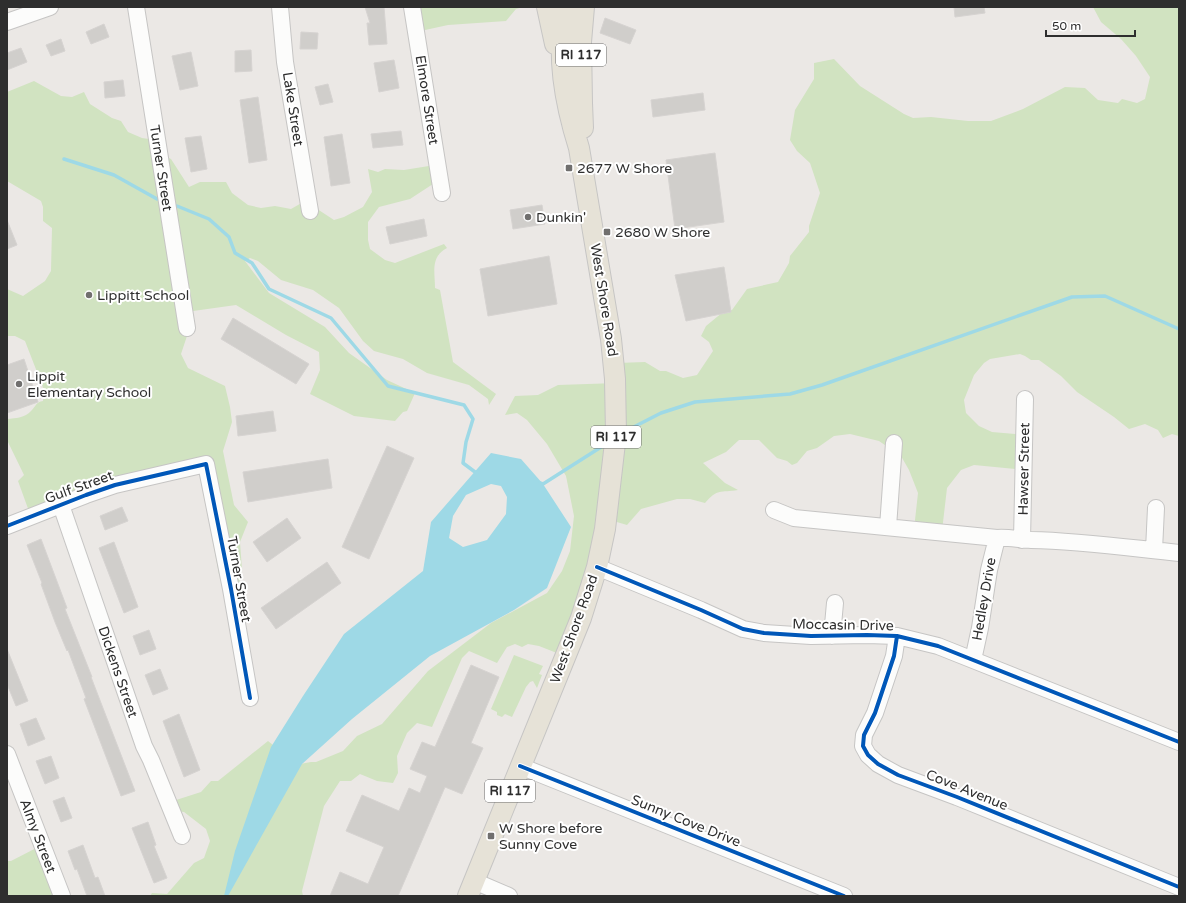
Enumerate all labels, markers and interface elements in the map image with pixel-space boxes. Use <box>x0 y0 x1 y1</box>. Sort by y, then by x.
scale bar <box>1046 12 1135 38</box>
text: 50 m <box>1052 19 1081 33</box>
road number: RI 117 <box>556 44 606 66</box>
street label: Elmore Street <box>412 54 443 147</box>
street label: Lake Street <box>279 71 307 148</box>
street label: Turner Street <box>146 124 176 213</box>
place label: 2677 W Shore <box>577 160 672 177</box>
marker: 2677 W Shore <box>564 163 574 173</box>
place label: Dunkin' <box>536 209 586 226</box>
marker: Dunkin' <box>523 212 533 222</box>
place label: 2680 W Shore <box>615 224 710 241</box>
marker: 2680 W Shore <box>602 227 612 237</box>
street label: West Shore Road <box>587 242 621 358</box>
place label: Lippitt School <box>97 287 189 304</box>
marker: Lippitt School <box>84 290 94 300</box>
place label: Lippit Elementary School <box>27 368 151 401</box>
marker: Lippit Elementary School <box>14 379 24 389</box>
street label: Hawser Street <box>1015 422 1033 516</box>
road number: RI 117 <box>591 426 641 448</box>
street label: Gulf Street <box>42 467 116 507</box>
street label: Turner Street <box>223 535 255 624</box>
street label: Hedley Drive <box>968 556 1000 642</box>
street label: West Shore Road <box>546 572 602 686</box>
street label: Moccasin Drive <box>792 616 894 634</box>
street label: Dickens Street <box>94 624 142 721</box>
street label: Cove Avenue <box>924 766 1011 814</box>
road number: RI 117 <box>485 780 535 802</box>
street label: Sunny Cove Drive <box>629 791 743 851</box>
street label: Almy Street <box>16 797 60 876</box>
place label: W Shore before Sunny Cove <box>499 820 602 853</box>
marker: W Shore before Sunny Cove <box>486 831 496 841</box>

